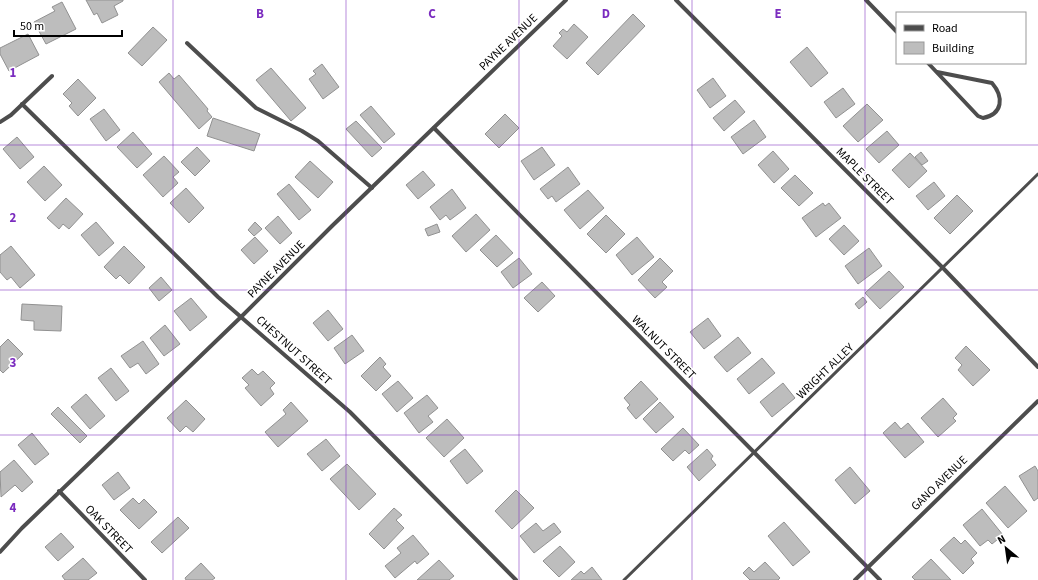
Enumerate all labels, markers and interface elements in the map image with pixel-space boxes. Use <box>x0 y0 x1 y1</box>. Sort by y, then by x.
text: B <box>256 5 264 23</box>
text: C <box>428 5 436 23</box>
text: D <box>602 5 610 23</box>
text: E <box>774 5 782 23</box>
street label: PAYNE AVENUE <box>475 10 541 75</box>
scale bar <box>14 12 122 38</box>
legend <box>896 12 1026 64</box>
text: 50 m <box>20 18 44 35</box>
text: Road <box>932 20 958 37</box>
text: Building <box>932 40 974 57</box>
text: 1 <box>10 64 17 82</box>
street label: MAPLE STREET <box>832 144 898 209</box>
text: 2 <box>10 209 17 227</box>
street label: PAYNE AVENUE <box>244 237 309 302</box>
street label: WALNUT STREET <box>628 311 700 384</box>
street label: CHESTNUT STREET <box>252 312 336 389</box>
street label: WRIGHT ALLEY <box>793 339 858 403</box>
text: 3 <box>10 354 17 372</box>
street label: GANO AVENUE <box>907 452 971 515</box>
text: 4 <box>10 499 17 517</box>
street label: OAK STREET <box>81 501 137 558</box>
north arrow <box>986 528 1026 568</box>
text: N <box>995 531 1008 548</box>

